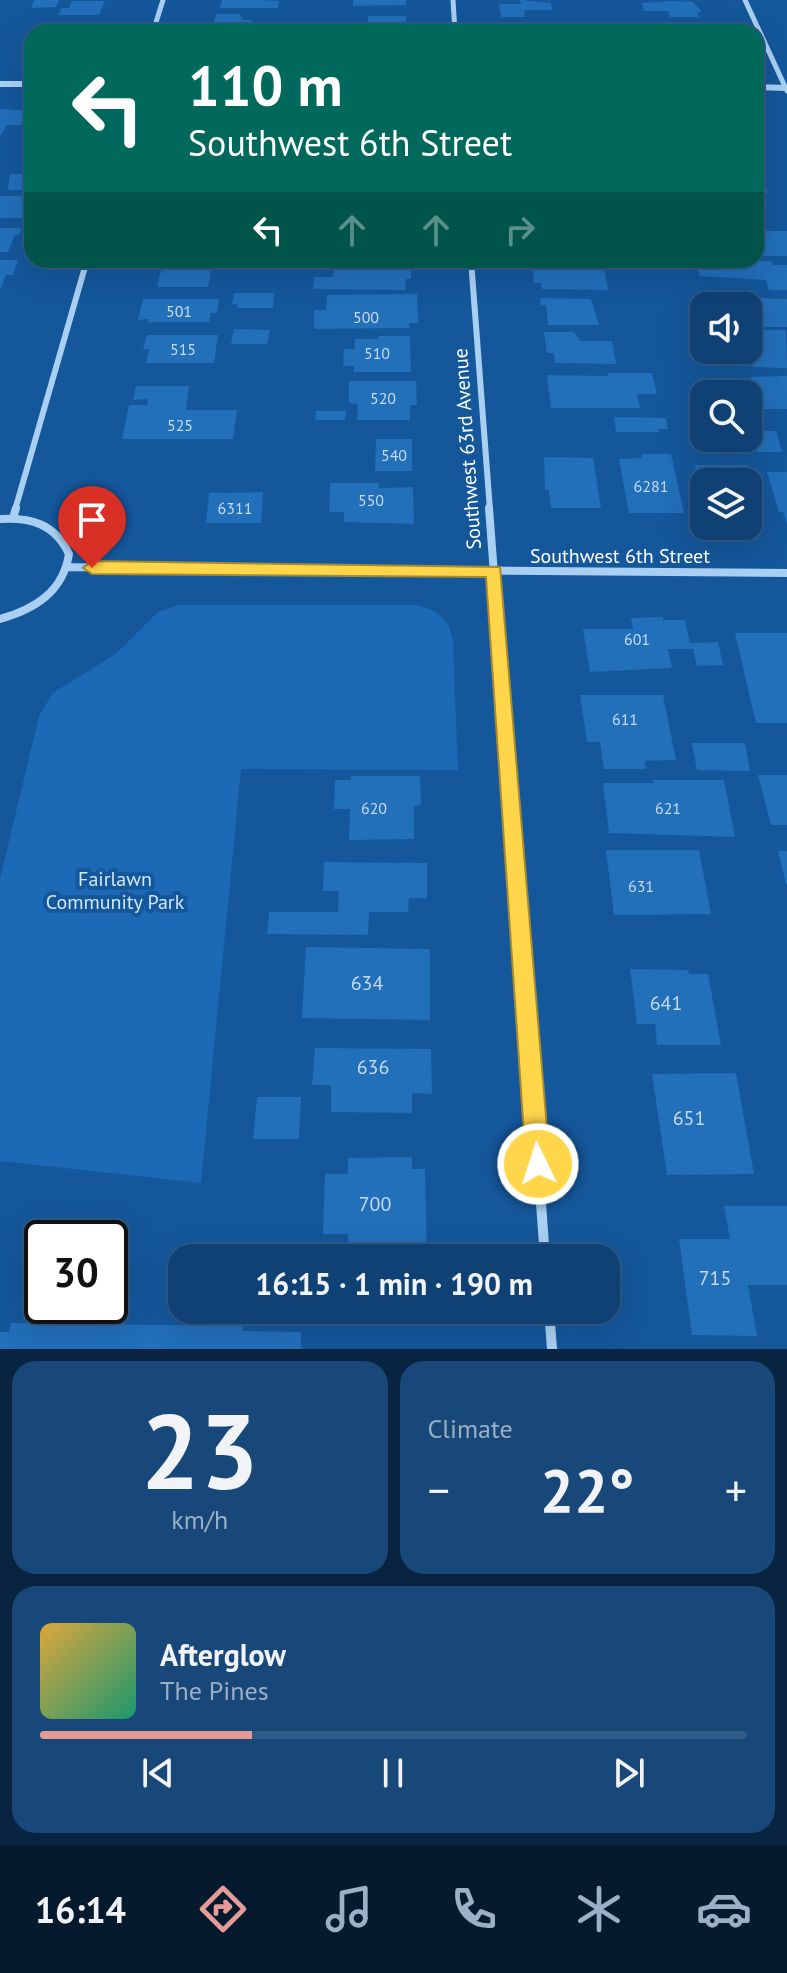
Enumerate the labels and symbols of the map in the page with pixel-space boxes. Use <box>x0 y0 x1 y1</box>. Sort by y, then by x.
house number: 501 <box>166 301 192 321</box>
house number: 500 <box>353 307 379 327</box>
house number: 515 <box>170 339 196 359</box>
house number: 510 <box>364 343 390 363</box>
street label: Southwest 63rd Avenue <box>447 348 487 550</box>
house number: 520 <box>370 388 396 408</box>
house number: 525 <box>167 415 193 435</box>
house number: 540 <box>381 445 407 465</box>
house number: 6281 <box>634 476 668 496</box>
pin <box>58 486 126 568</box>
house number: 550 <box>358 490 384 510</box>
house number: 6311 <box>218 498 252 518</box>
street label: Southwest 6th Street <box>530 543 710 569</box>
house number: 601 <box>624 629 650 649</box>
house number: 611 <box>612 709 638 729</box>
house number: 620 <box>361 798 387 818</box>
house number: 621 <box>655 798 681 818</box>
park label: Fairlawn Community Park <box>46 866 185 915</box>
house number: 631 <box>628 876 654 896</box>
house number: 634 <box>351 970 383 996</box>
house number: 641 <box>650 990 682 1016</box>
house number: 636 <box>357 1054 389 1080</box>
house number: 651 <box>673 1105 705 1131</box>
position arrow <box>496 1122 580 1206</box>
house number: 700 <box>359 1191 391 1217</box>
speed limit sign: 30 <box>24 1220 128 1324</box>
house number: 715 <box>699 1265 731 1291</box>

